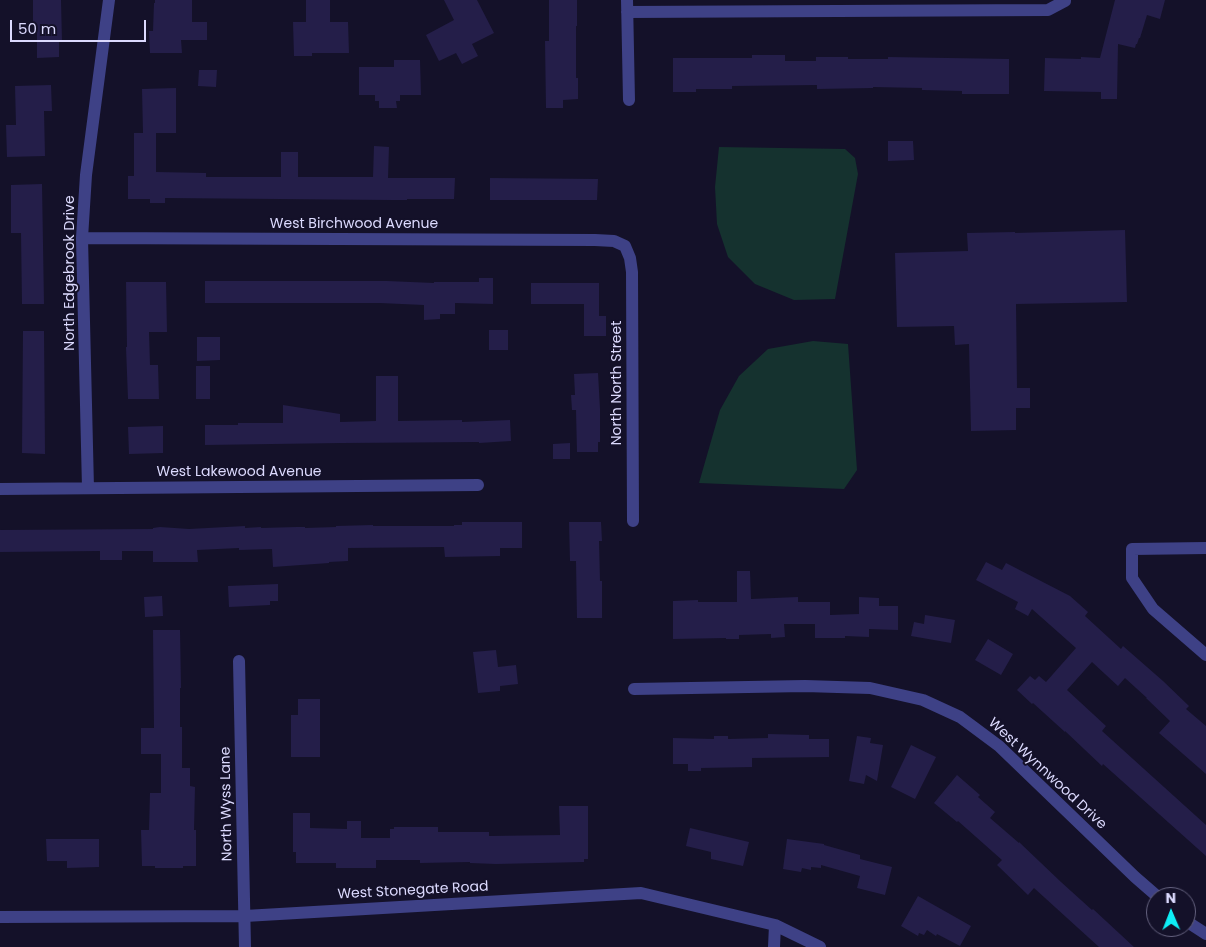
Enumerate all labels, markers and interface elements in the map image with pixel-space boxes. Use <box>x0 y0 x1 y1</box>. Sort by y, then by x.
scale bar <box>12 10 149 42</box>
text: 50 m <box>18 18 56 39</box>
street label: North Edgebrook Drive <box>62 195 78 351</box>
street label: West Birchwood Avenue <box>270 216 438 232</box>
street label: North North Street <box>609 321 625 445</box>
street label: West Lakewood Avenue <box>156 464 322 480</box>
street label: West Wynnwood Drive <box>984 715 1110 833</box>
street label: North Wyss Lane <box>218 746 236 862</box>
street label: West Stonegate Road <box>337 879 489 903</box>
north arrow <box>1146 887 1196 937</box>
text: N <box>1165 888 1176 908</box>

